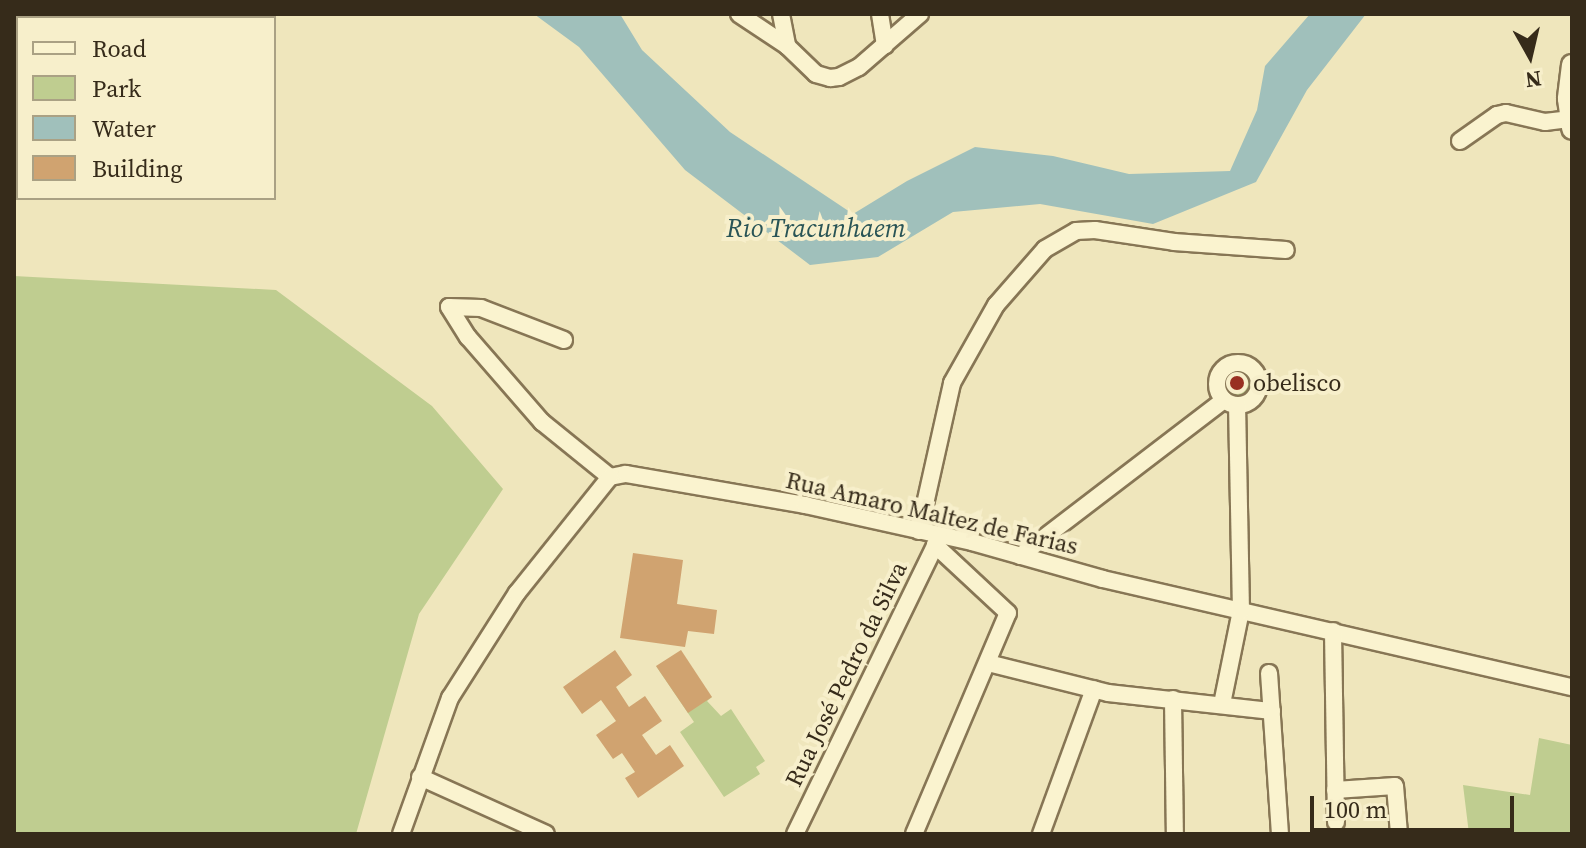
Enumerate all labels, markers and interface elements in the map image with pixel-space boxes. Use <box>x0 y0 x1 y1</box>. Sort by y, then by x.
legend <box>16 16 276 200</box>
north arrow <box>1490 16 1570 96</box>
text: Road <box>92 32 146 65</box>
text: N <box>1523 64 1543 96</box>
text: Park <box>92 72 141 105</box>
text: Water <box>92 112 156 145</box>
text: Building <box>92 152 183 185</box>
water label: Rio Tracunhaem <box>726 213 906 245</box>
place label: obelisco <box>1253 369 1341 397</box>
marker: obelisco <box>1228 374 1246 392</box>
street label: Rua Amaro Maltez de Farias <box>783 465 1081 561</box>
street label: Rua José Pedro da Silva <box>779 557 913 791</box>
scale bar <box>1314 780 1518 830</box>
text: 100 m <box>1324 793 1387 826</box>

